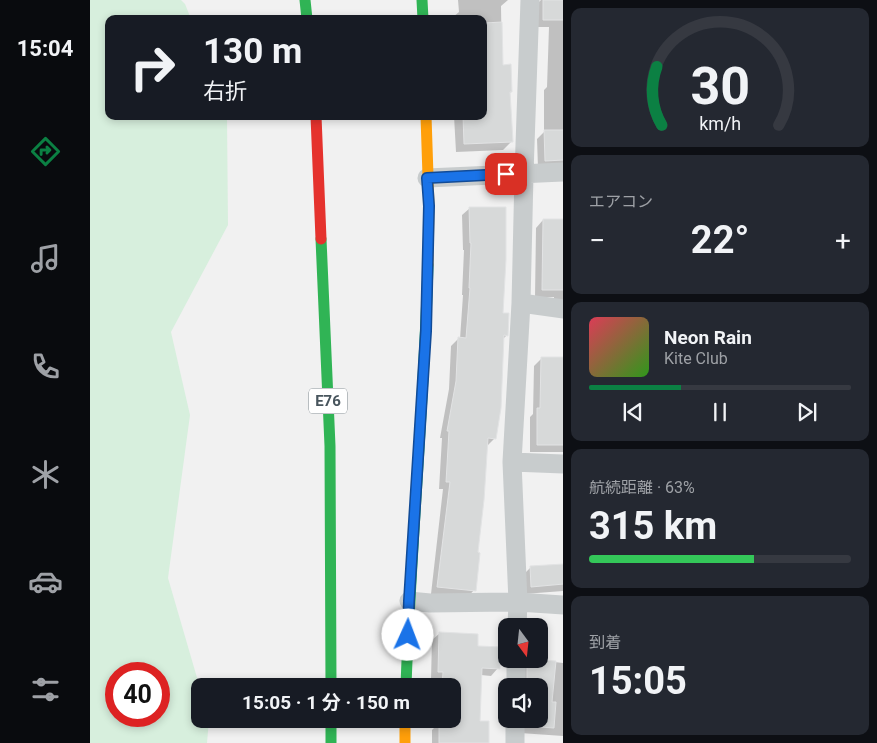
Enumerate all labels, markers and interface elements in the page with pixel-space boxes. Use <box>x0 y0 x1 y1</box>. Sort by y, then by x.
text: 130 m <box>203 31 302 72</box>
icon: right <box>120 35 185 100</box>
text: 15:04 <box>17 36 73 61</box>
text: 30 <box>690 56 750 117</box>
text: 右折 <box>203 79 247 104</box>
text: km/h <box>699 113 741 134</box>
icon: directions <box>28 134 63 169</box>
pin <box>485 153 527 195</box>
icon: arrive <box>492 160 520 188</box>
text: エアコン <box>589 192 653 211</box>
text: 22° <box>691 218 749 262</box>
text: − <box>589 224 605 257</box>
text: + <box>835 224 851 257</box>
icon: music <box>28 241 63 276</box>
text: Neon Rain <box>664 326 752 349</box>
icon: phone <box>28 349 63 384</box>
text: Kite Club <box>664 349 728 368</box>
road number: E76 <box>309 388 347 414</box>
icon: previous <box>619 398 647 426</box>
icon: pause <box>706 398 734 426</box>
icon: next <box>793 398 821 426</box>
icon: climate <box>28 457 63 492</box>
text: 航続距離 · 63% <box>589 478 695 497</box>
text: 315 km <box>589 504 717 548</box>
icon: car <box>28 564 63 599</box>
position arrow <box>381 608 433 660</box>
north arrow <box>498 618 548 668</box>
map controls <box>498 618 548 728</box>
text: 到着 <box>589 633 621 652</box>
text: 15:05 <box>589 659 687 703</box>
speed limit sign: 40 <box>105 662 170 727</box>
icon: filters <box>28 672 63 707</box>
button: sound <box>498 678 548 728</box>
text: 15:05 · 1 分 · 150 m <box>242 691 410 714</box>

